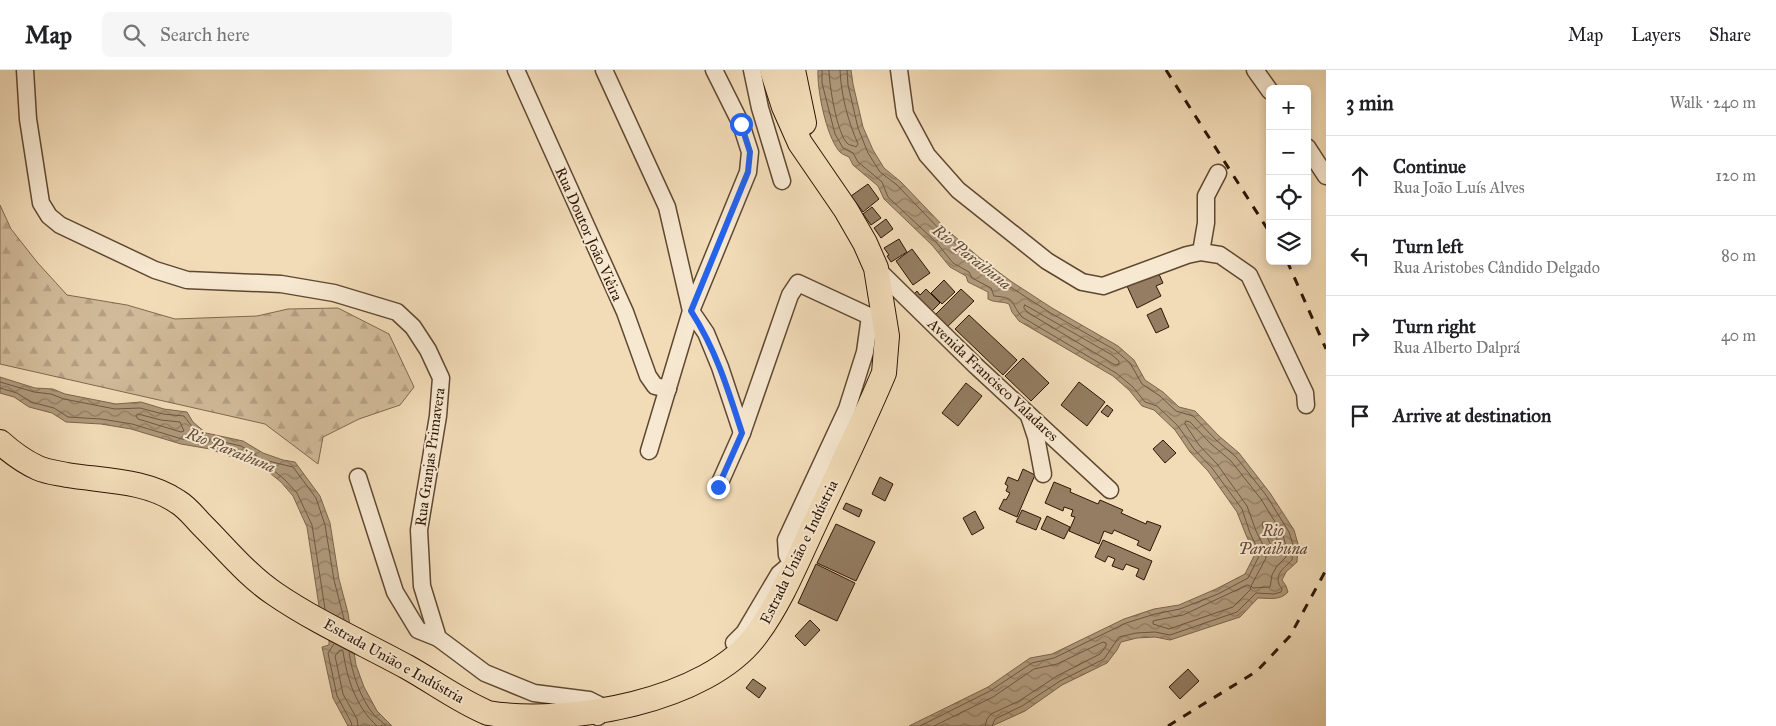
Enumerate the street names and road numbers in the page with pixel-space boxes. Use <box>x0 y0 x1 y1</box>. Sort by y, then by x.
street label: Rua Doutor João Viêira <box>550 164 627 305</box>
street label: Avenida Francisco Valadares <box>923 314 1062 445</box>
street label: Rua Granjas Primavera <box>411 386 449 528</box>
street label: Estrada União e Indústria <box>756 476 842 627</box>
street label: Estrada União e Indústria <box>321 615 468 707</box>

